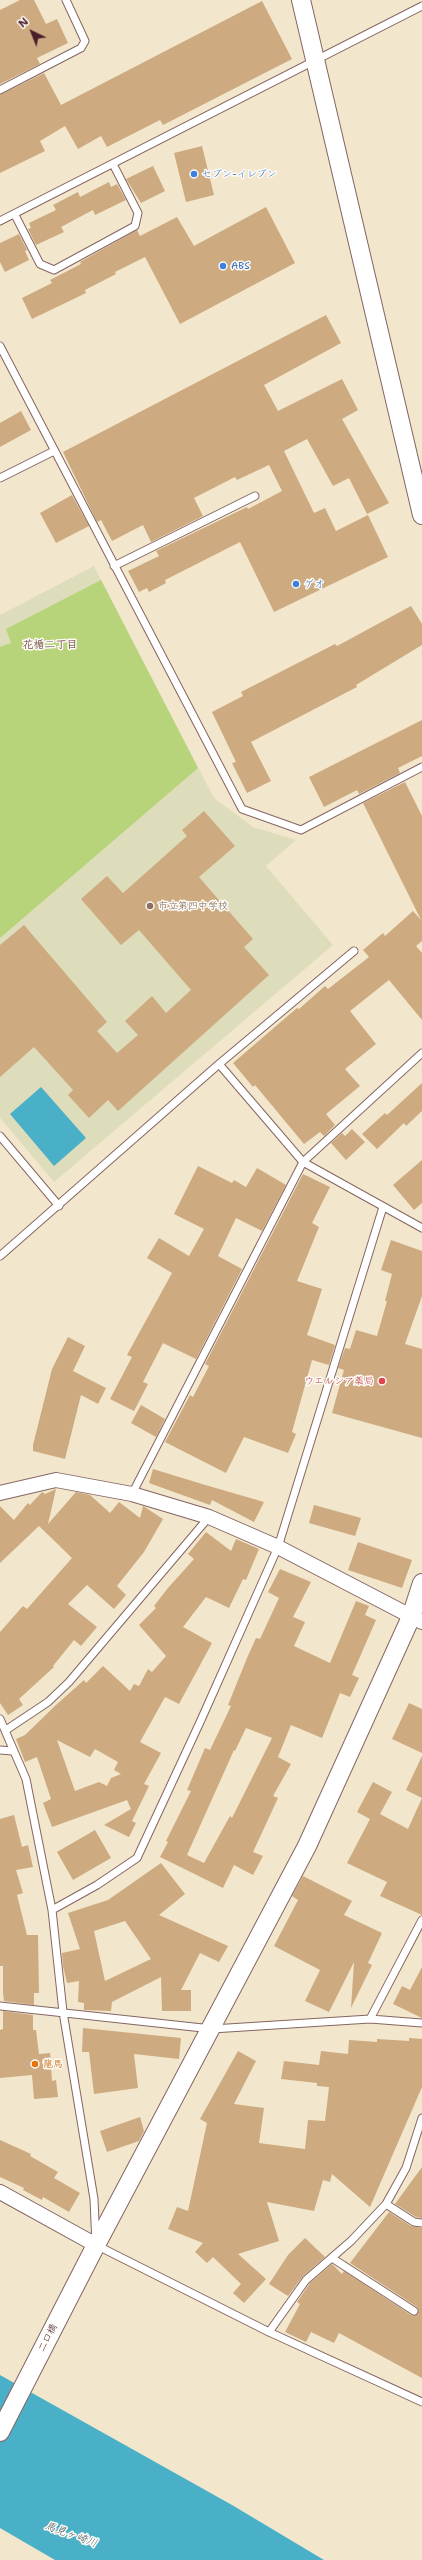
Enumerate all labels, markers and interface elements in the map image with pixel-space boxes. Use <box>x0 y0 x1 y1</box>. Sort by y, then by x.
north arrow <box>12 12 52 52</box>
text: N <box>15 14 32 31</box>
place label: セブン-イレブン <box>202 168 277 180</box>
marker: セブン-イレブン <box>189 169 199 179</box>
place label: ABS <box>231 260 250 272</box>
marker: ABS <box>218 261 228 271</box>
place label: ゲオ <box>304 578 324 590</box>
marker: ゲオ <box>291 579 301 589</box>
district label: 花楯二丁目 <box>23 638 77 652</box>
place label: 市立第四中学校 <box>158 900 228 912</box>
marker: 市立第四中学校 <box>145 901 155 911</box>
place label: ウエルシア薬局 <box>304 1375 374 1387</box>
marker: ウエルシア薬局 <box>377 1376 387 1386</box>
place label: 龍馬 <box>43 2058 63 2070</box>
marker: 龍馬 <box>30 2059 40 2069</box>
street label: 二口橋 <box>36 2322 60 2354</box>
water label: 馬見ヶ崎川 <box>43 2519 99 2551</box>

